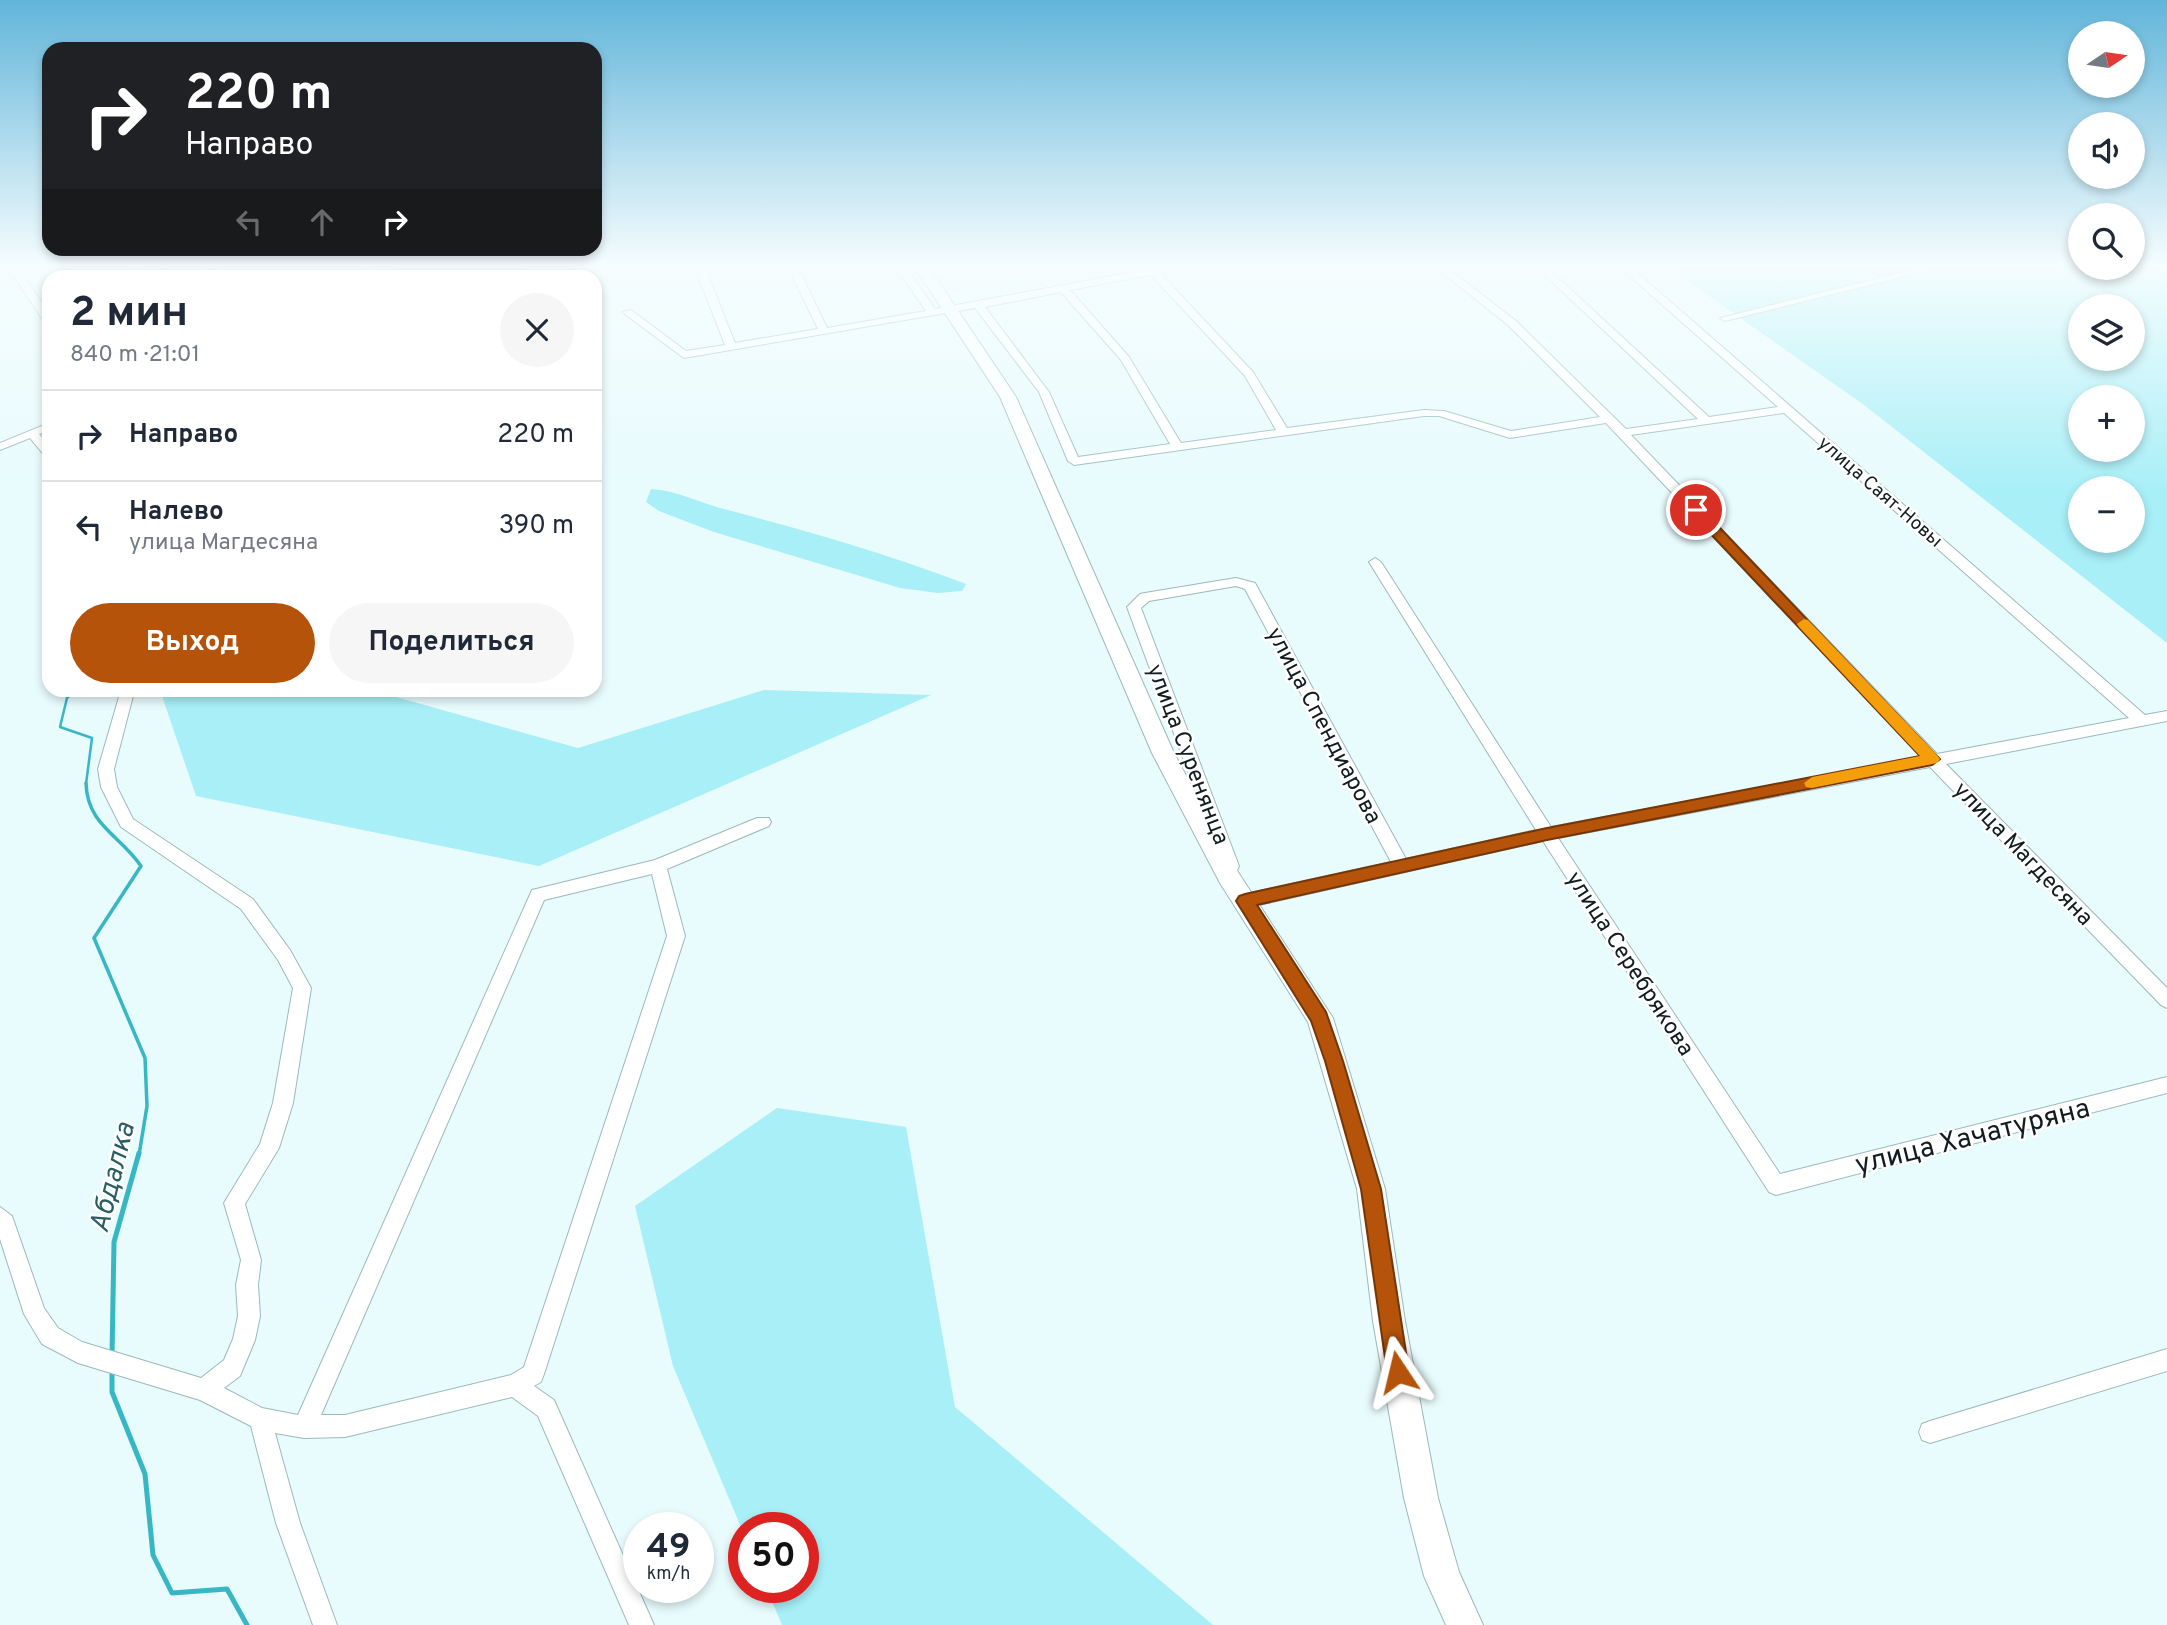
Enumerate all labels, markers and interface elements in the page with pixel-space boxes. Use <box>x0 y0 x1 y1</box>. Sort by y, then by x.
north arrow <box>2068 21 2146 98</box>
map controls <box>2068 21 2145 553</box>
text: 220 m <box>185 65 332 127</box>
icon: right <box>70 70 161 161</box>
button: sound <box>2068 112 2145 189</box>
text: Направо <box>185 126 313 166</box>
icon: left <box>230 203 268 241</box>
icon: ahead <box>303 203 341 241</box>
icon: right <box>376 203 414 241</box>
button: search <box>2068 203 2145 280</box>
text: 2 мин <box>70 288 188 341</box>
button: close <box>500 293 574 367</box>
button: layers <box>2068 294 2145 371</box>
text: 840 m · 21:01 <box>70 341 200 370</box>
button: + <box>2068 385 2145 462</box>
icon: right <box>70 417 108 455</box>
text: Направо <box>129 419 238 452</box>
text: 220 m <box>497 419 574 452</box>
street label: улица Саят-Новы <box>1812 432 1947 553</box>
button: − <box>2068 476 2145 553</box>
pin <box>1666 480 1726 540</box>
icon: arrive <box>1677 491 1715 529</box>
text: Налево <box>129 496 224 529</box>
icon: left <box>70 508 108 546</box>
text: 390 m <box>499 510 574 543</box>
text: улица Магдесяна <box>129 529 318 558</box>
button: Выход <box>70 603 315 683</box>
button: Поделиться <box>329 603 574 683</box>
street label: улица Спендиарова <box>1259 623 1387 830</box>
street label: улица Суренянца <box>1139 660 1234 849</box>
street label: улица Магдесяна <box>1946 777 2098 933</box>
street label: улица Серебрякова <box>1558 867 1699 1062</box>
street label: улица Хачатуряна <box>1852 1091 2094 1184</box>
water label: Абдалка <box>83 1118 145 1237</box>
position arrow <box>1361 1335 1435 1409</box>
speed limit sign: 50 <box>728 1512 819 1603</box>
text: 49 <box>646 1526 691 1570</box>
text: km/h <box>647 1563 690 1586</box>

